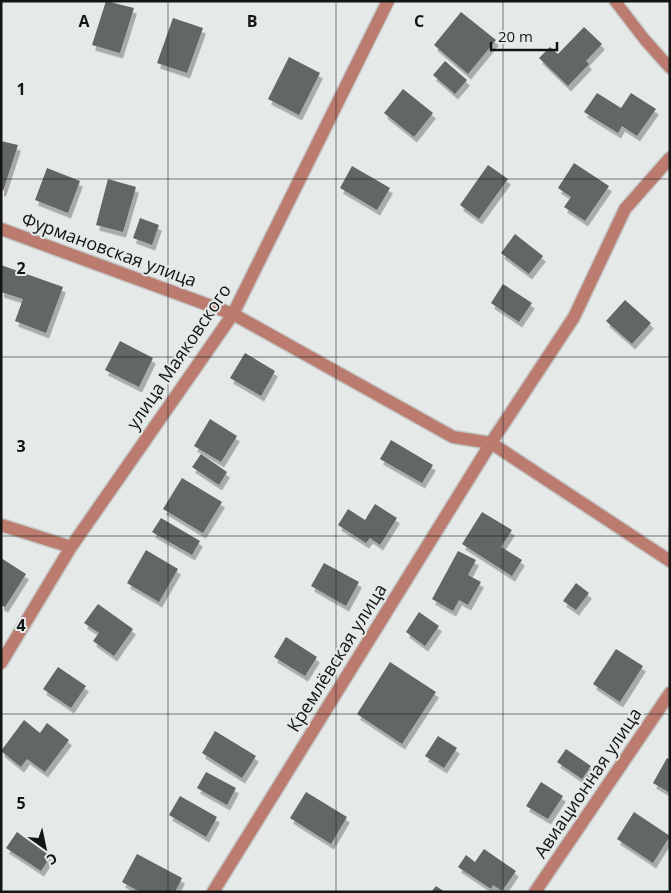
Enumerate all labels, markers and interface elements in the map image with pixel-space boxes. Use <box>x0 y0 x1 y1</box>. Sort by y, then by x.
text: A <box>78 10 90 32</box>
text: B <box>247 10 257 32</box>
text: C <box>414 10 424 32</box>
scale bar <box>491 20 557 52</box>
text: 20 m <box>498 26 533 46</box>
text: 1 <box>16 78 26 100</box>
street label: Фурмановская улица <box>18 206 200 292</box>
text: 2 <box>16 257 26 279</box>
street label: улица Маяковского <box>121 279 236 434</box>
text: 3 <box>16 435 26 457</box>
street label: Кремлёвская улица <box>281 579 392 736</box>
text: 4 <box>16 614 26 636</box>
street label: Авиационная улица <box>528 703 646 862</box>
text: 5 <box>16 792 26 814</box>
north arrow <box>20 823 70 873</box>
text: С <box>43 849 61 870</box>

